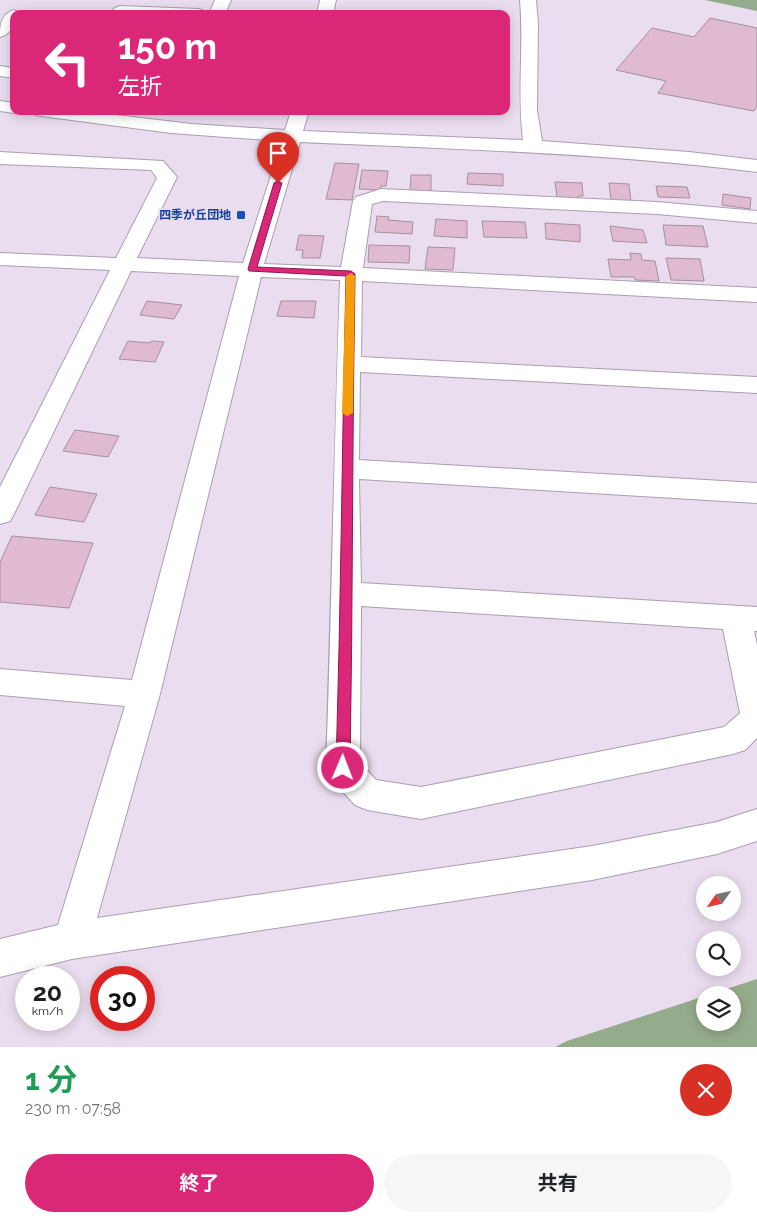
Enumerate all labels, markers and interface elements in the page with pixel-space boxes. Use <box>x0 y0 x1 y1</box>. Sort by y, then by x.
text: 150 m <box>118 26 217 67</box>
icon: left <box>35 30 100 95</box>
text: 左折 <box>118 73 162 99</box>
pin <box>257 132 299 183</box>
icon: arrive <box>264 139 292 167</box>
place label: 四季が丘団地 <box>159 208 231 222</box>
marker: 四季が丘団地 <box>235 209 247 221</box>
position arrow <box>316 741 368 793</box>
north arrow <box>696 876 741 921</box>
map controls <box>696 876 741 1031</box>
button: search <box>696 931 741 976</box>
speed limit sign: 30 <box>90 966 155 1031</box>
text: 20 <box>33 977 62 1007</box>
button: layers <box>696 986 741 1031</box>
text: km/h <box>32 1004 63 1018</box>
text: 1 分 <box>25 1062 77 1097</box>
button: close <box>680 1064 732 1116</box>
text: 230 m · 07:58 <box>25 1099 121 1118</box>
button: 終了 <box>25 1154 374 1212</box>
button: 共有 <box>384 1154 732 1212</box>

